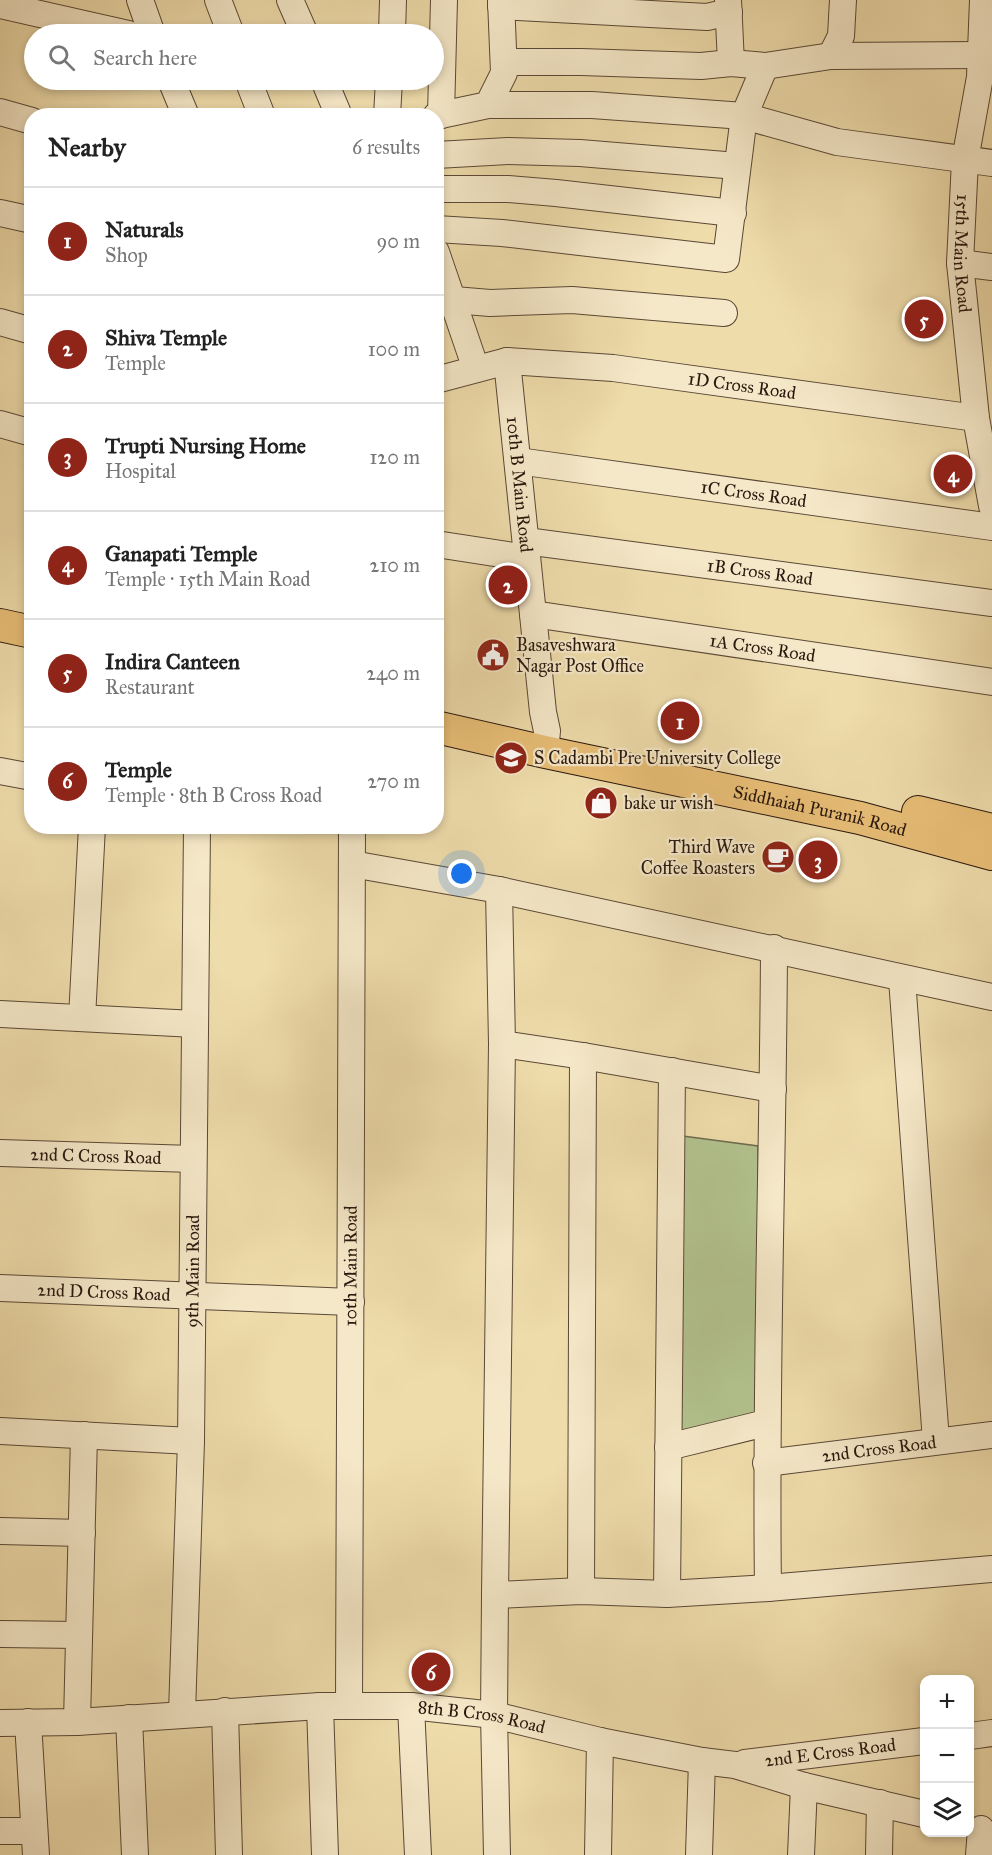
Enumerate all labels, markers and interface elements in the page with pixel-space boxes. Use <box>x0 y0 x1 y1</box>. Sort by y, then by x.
search box <box>24 24 444 90</box>
icon: search <box>45 41 78 74</box>
text: Search here <box>93 44 197 71</box>
text: Nearby <box>48 131 126 163</box>
text: 6 results <box>352 135 420 159</box>
street label: 15th Main Road <box>949 194 976 314</box>
text: Naturals <box>105 216 183 243</box>
text: 1 <box>64 229 71 253</box>
text: 90 m <box>377 229 420 253</box>
text: Shop <box>105 243 148 267</box>
pin: 5 <box>904 296 944 342</box>
text: Shiva Temple <box>105 324 227 351</box>
text: 2 <box>63 337 72 361</box>
text: 100 m <box>368 337 420 361</box>
text: Temple <box>105 351 166 375</box>
street label: 1D Cross Road <box>687 367 797 404</box>
street label: 10th B Main Road <box>502 415 538 553</box>
text: Trupti Nursing Home <box>105 432 306 459</box>
text: 3 <box>64 445 72 469</box>
text: 120 m <box>369 445 420 469</box>
pin: 4 <box>934 452 972 496</box>
text: Hospital <box>105 459 176 483</box>
street label: 1C Cross Road <box>699 476 808 512</box>
text: Ganapati Temple <box>105 540 257 567</box>
text: 4 <box>62 553 73 577</box>
text: 210 m <box>370 553 420 577</box>
street label: 1B Cross Road <box>706 554 814 590</box>
pin: 2 <box>488 562 528 608</box>
text: Temple · 15th Main Road <box>105 567 311 591</box>
street label: 1A Cross Road <box>708 629 817 667</box>
place label: Basaveshwara Nagar Post Office <box>516 634 644 678</box>
public building icon: Basaveshwara Nagar Post Office <box>475 637 511 673</box>
text: Indira Canteen <box>105 648 240 675</box>
text: 5 <box>63 661 72 685</box>
text: 240 m <box>366 661 420 685</box>
text: Restaurant <box>105 675 195 699</box>
pin: 1 <box>660 698 700 744</box>
school or university icon: S Cadambi Pre University College <box>493 740 529 776</box>
place label: S Cadambi Pre University College <box>534 747 781 770</box>
text: Temple <box>105 756 172 783</box>
text: 6 <box>62 769 73 793</box>
text: 270 m <box>367 769 420 793</box>
street label: Siddhaiah Puranik Road <box>731 781 909 841</box>
text: Temple · 8th B Cross Road <box>105 783 322 807</box>
shop icon: bake ur wish <box>583 785 619 821</box>
place label: bake ur wish <box>624 792 713 814</box>
place label: Third Wave Coffee Roasters <box>641 836 755 879</box>
pin: 3 <box>798 838 838 882</box>
cafe icon: Third Wave Coffee Roasters <box>760 839 796 875</box>
your location <box>447 859 476 888</box>
street label: 2nd C Cross Road <box>30 1143 162 1169</box>
street label: 10th Main Road <box>339 1205 362 1327</box>
street label: 9th Main Road <box>181 1214 204 1328</box>
street label: 2nd D Cross Road <box>37 1278 171 1306</box>
street label: 2nd Cross Road <box>821 1431 938 1467</box>
pin: 6 <box>412 1650 450 1694</box>
map controls <box>920 1675 974 1837</box>
button: + <box>920 1675 974 1729</box>
street label: 8th B Cross Road <box>417 1696 548 1738</box>
button: − <box>920 1729 974 1783</box>
street label: 2nd E Cross Road <box>764 1734 897 1771</box>
button: layers <box>920 1783 974 1837</box>

